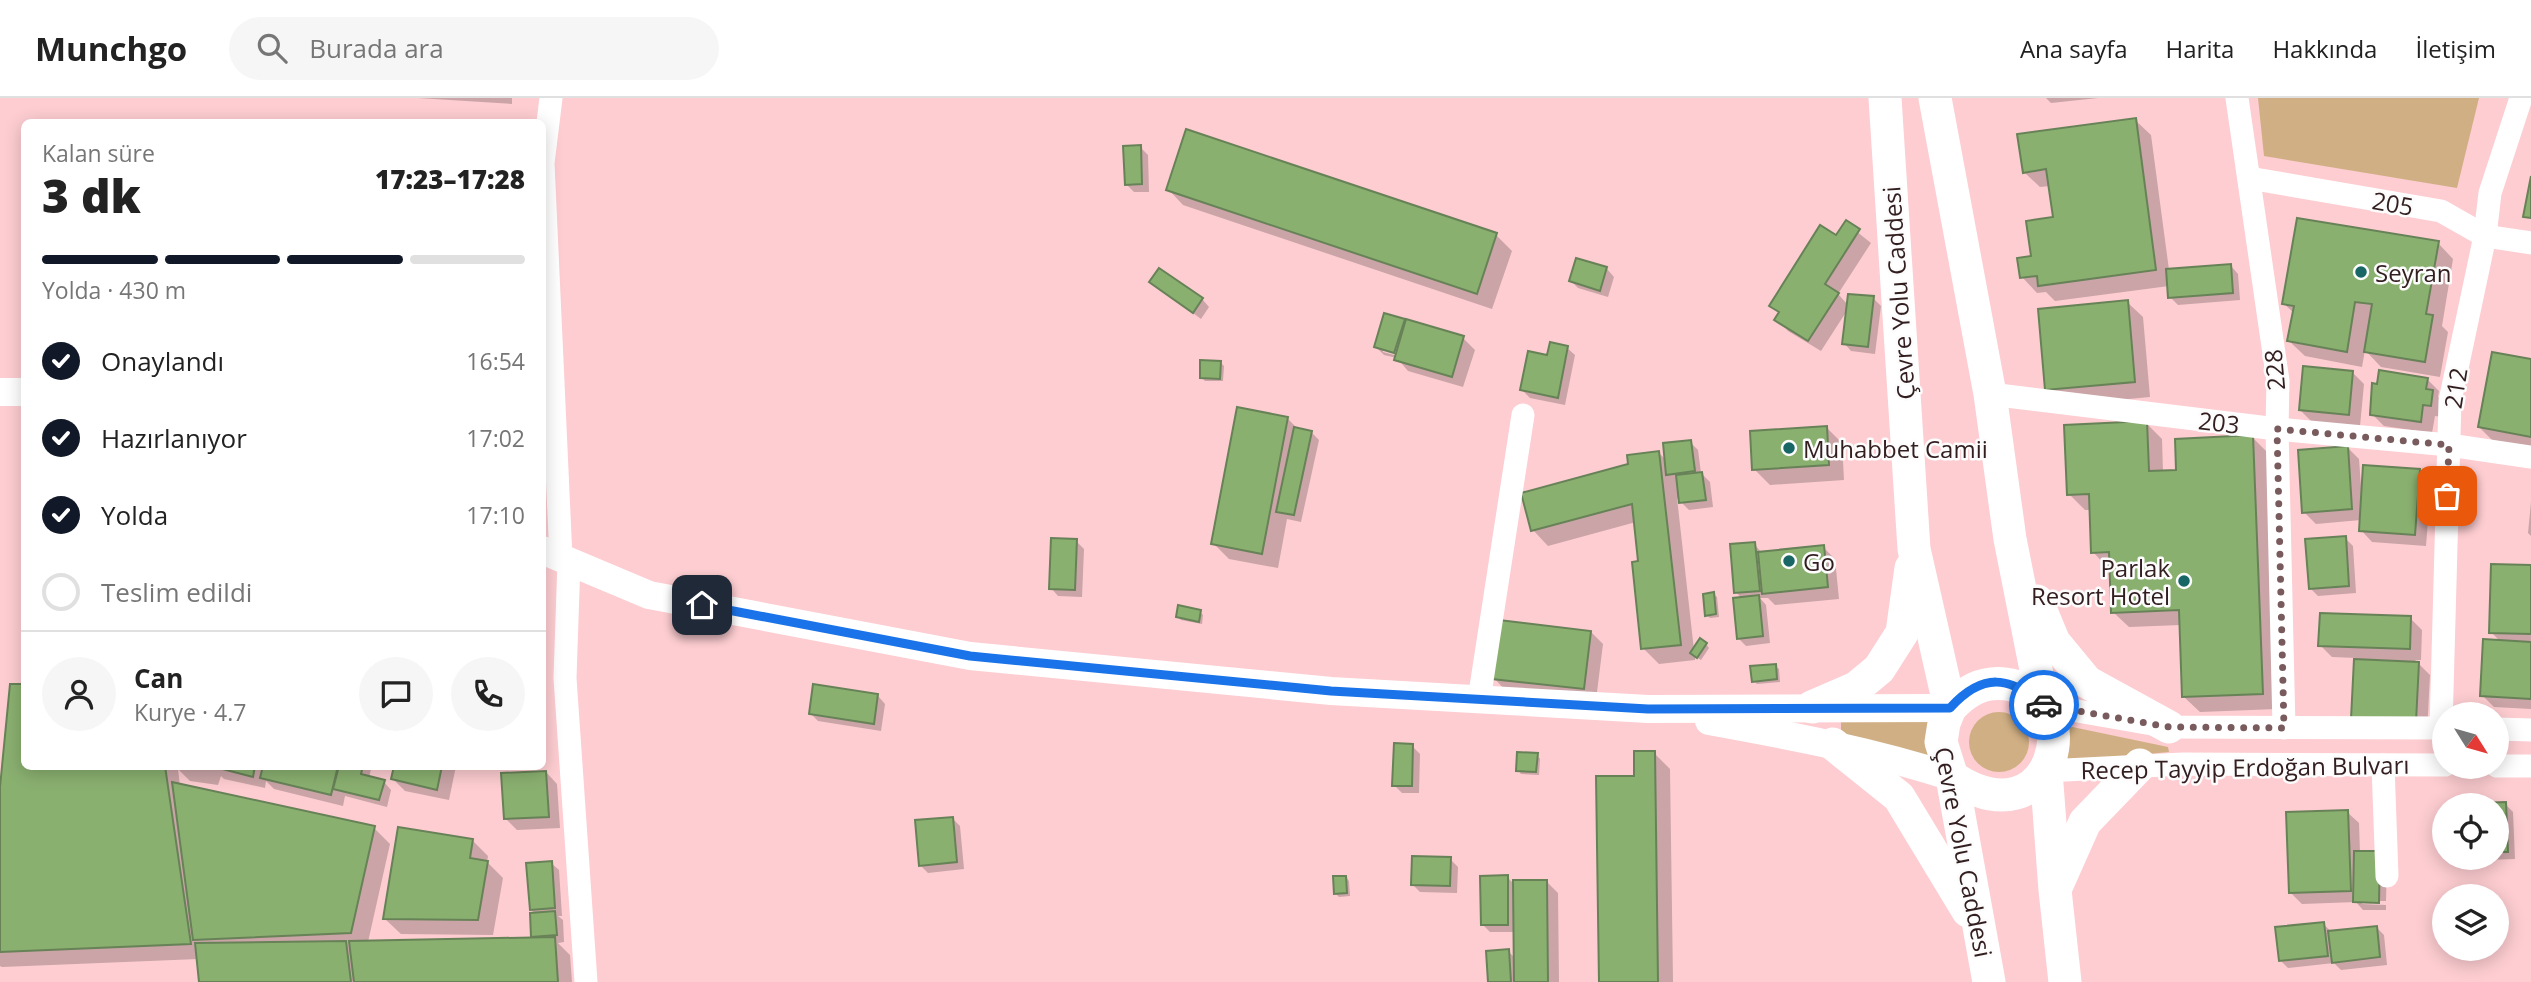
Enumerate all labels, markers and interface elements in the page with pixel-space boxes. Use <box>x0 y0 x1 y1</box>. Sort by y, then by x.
search box <box>229 17 719 80</box>
text: Munchgo <box>35 26 187 71</box>
icon: search <box>253 29 291 67</box>
text: Burada ara <box>309 30 444 66</box>
text: Ana sayfa <box>2020 32 2128 65</box>
text: Harita <box>2166 32 2234 65</box>
text: Hakkında <box>2272 32 2377 65</box>
text: İletişim <box>2415 32 2496 65</box>
text: Kalan süre <box>42 137 155 169</box>
text: 17:23–17:28 <box>375 161 525 197</box>
text: 3 dk <box>42 164 141 226</box>
street label: 205 <box>2370 183 2416 223</box>
street label: Çevre Yolu Caddesi <box>1874 185 1922 401</box>
place label: Seyran <box>2375 256 2452 289</box>
marker: Seyran <box>2353 264 2369 280</box>
text: Yolda · 430 m <box>42 274 186 306</box>
icon: check <box>42 342 80 380</box>
text: Onaylandı <box>101 343 224 379</box>
text: 16:54 <box>466 345 525 377</box>
street label: 228 <box>2256 348 2292 392</box>
street label: 212 <box>2435 365 2475 411</box>
street label: 203 <box>2197 403 2241 441</box>
icon: check <box>42 419 80 457</box>
text: Hazırlanıyor <box>101 420 247 456</box>
text: 17:02 <box>466 422 525 454</box>
place label: Muhabbet Camii <box>1803 432 1988 465</box>
marker: Muhabbet Camii <box>1781 440 1797 456</box>
pin <box>2417 466 2477 526</box>
icon: bag <box>2428 477 2466 515</box>
icon: check <box>42 496 80 534</box>
text: Yolda <box>101 497 168 533</box>
text: 17:10 <box>466 499 525 531</box>
place label: Go <box>1803 545 1835 578</box>
place label: Parlak Resort Hotel <box>2031 551 2170 612</box>
marker: Go <box>1781 553 1797 569</box>
marker: Parlak Resort Hotel <box>2176 573 2192 589</box>
text: Teslim edildi <box>101 574 252 610</box>
pin <box>672 575 732 635</box>
icon: home <box>683 586 721 624</box>
button: person <box>42 657 116 731</box>
button: chat <box>359 657 433 731</box>
button: phone <box>451 657 525 731</box>
text: Can <box>134 660 183 696</box>
courier <box>2009 670 2079 740</box>
icon: car <box>2025 686 2063 724</box>
text: Kurye · 4.7 <box>134 696 246 728</box>
north arrow <box>2432 702 2510 779</box>
map controls <box>2432 702 2509 961</box>
street label: Çevre Yolu Caddesi <box>1927 744 2001 960</box>
street label: Recep Tayyip Erdoğan Bulvarı <box>2080 748 2410 786</box>
button: locate <box>2432 793 2509 870</box>
button: layers <box>2432 884 2509 961</box>

